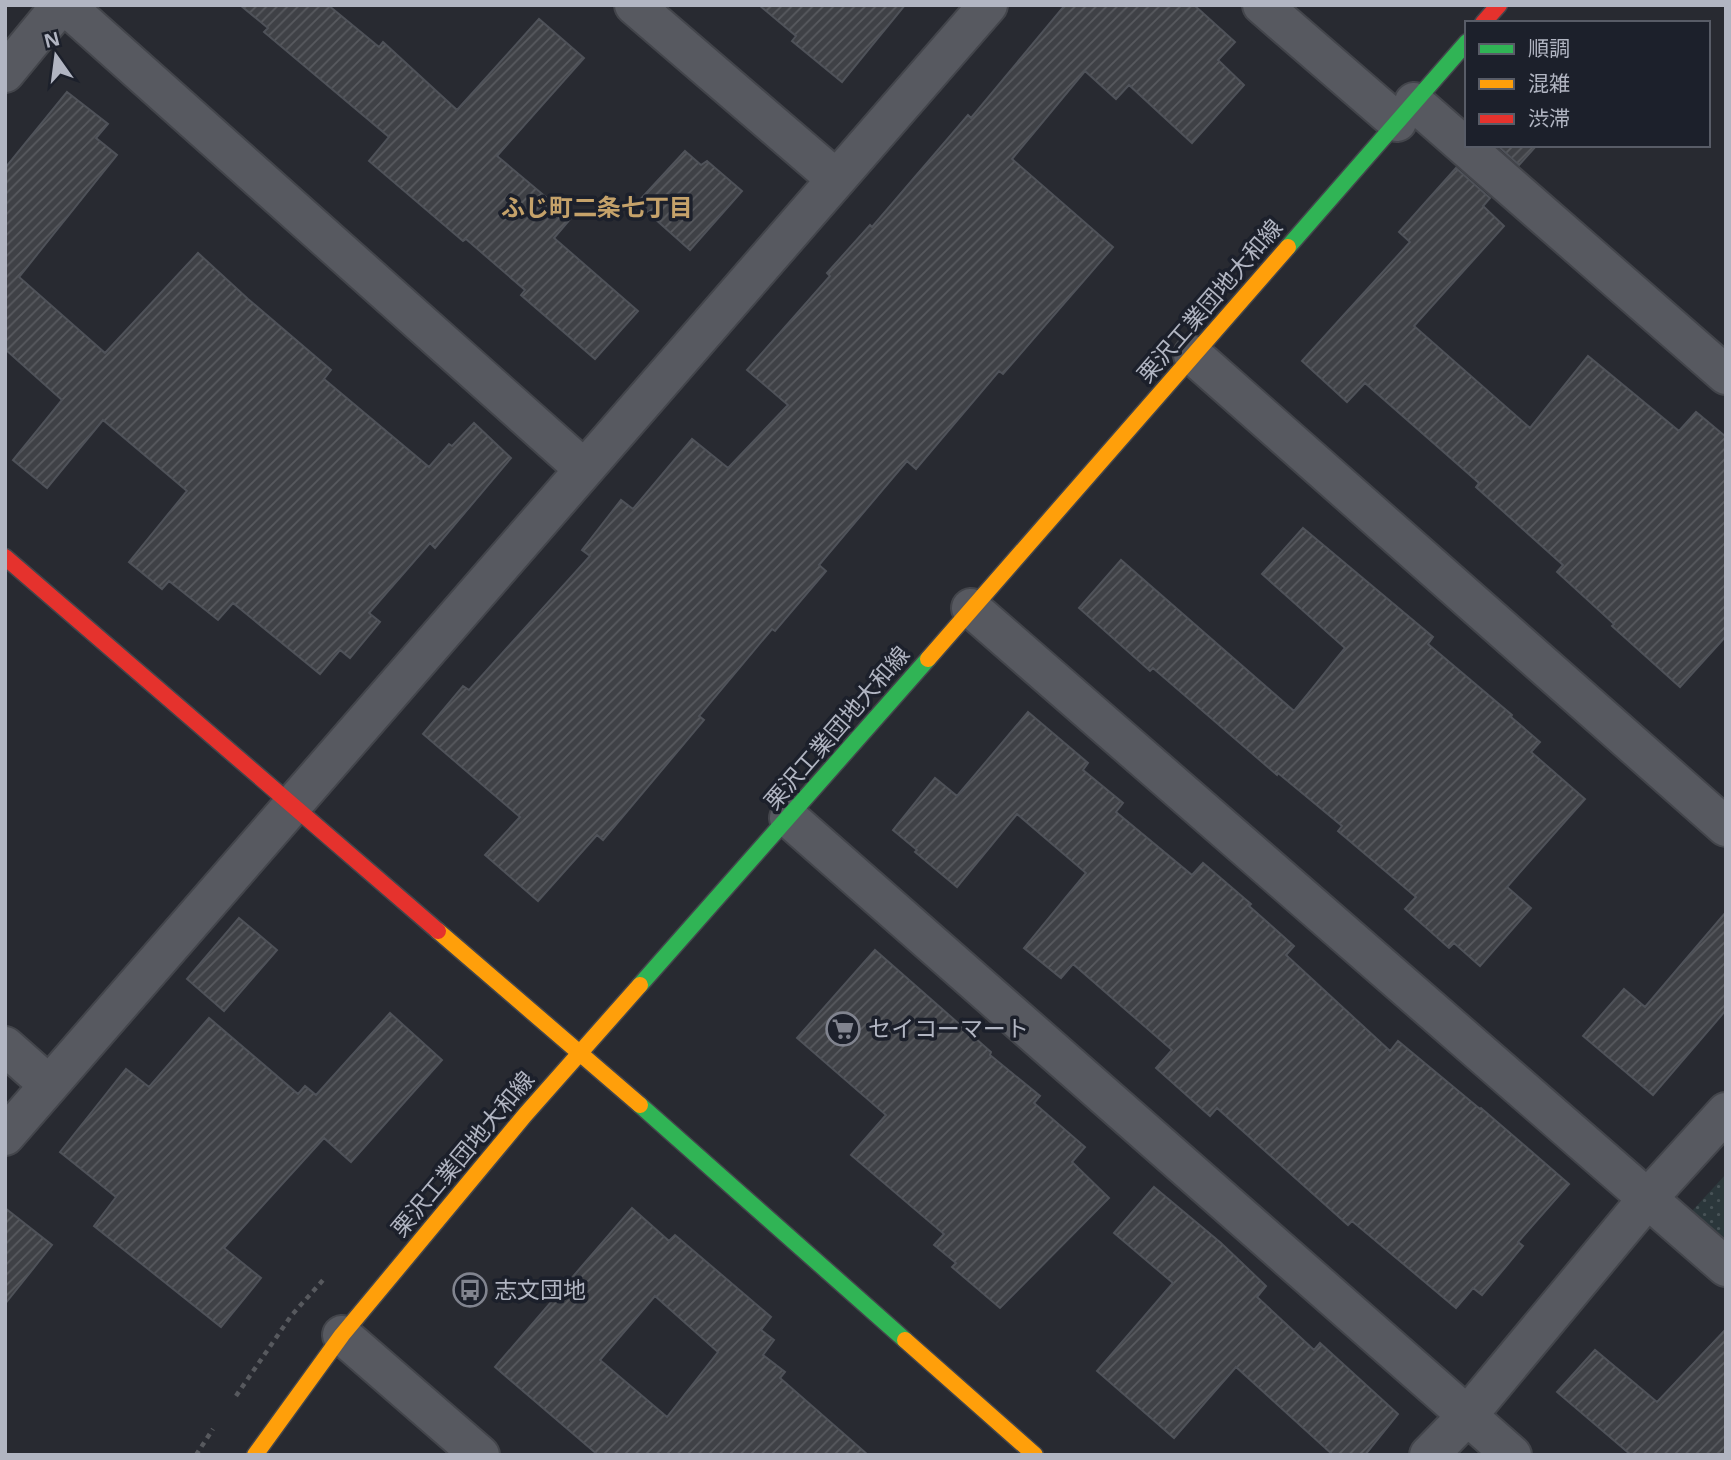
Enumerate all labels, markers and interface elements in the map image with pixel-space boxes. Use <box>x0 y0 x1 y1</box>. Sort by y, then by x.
north arrow <box>21 21 91 91</box>
legend <box>1465 21 1710 147</box>
text: N <box>41 25 63 54</box>
text: 順調 <box>1528 34 1570 62</box>
text: 混雑 <box>1528 69 1570 97</box>
text: 渋滞 <box>1528 104 1570 132</box>
district label: ふじ町二条七丁目 <box>501 190 693 223</box>
street label: 栗沢工業団地大和線 <box>1129 212 1289 389</box>
street label: 栗沢工業団地大和線 <box>756 639 916 816</box>
supermarket icon: セイコーマート <box>824 1010 862 1048</box>
place label: セイコーマート <box>868 1012 1029 1044</box>
street label: 栗沢工業団地大和線 <box>383 1064 541 1243</box>
bus stop icon: 志文団地 <box>451 1271 489 1309</box>
place label: 志文団地 <box>494 1273 586 1305</box>

